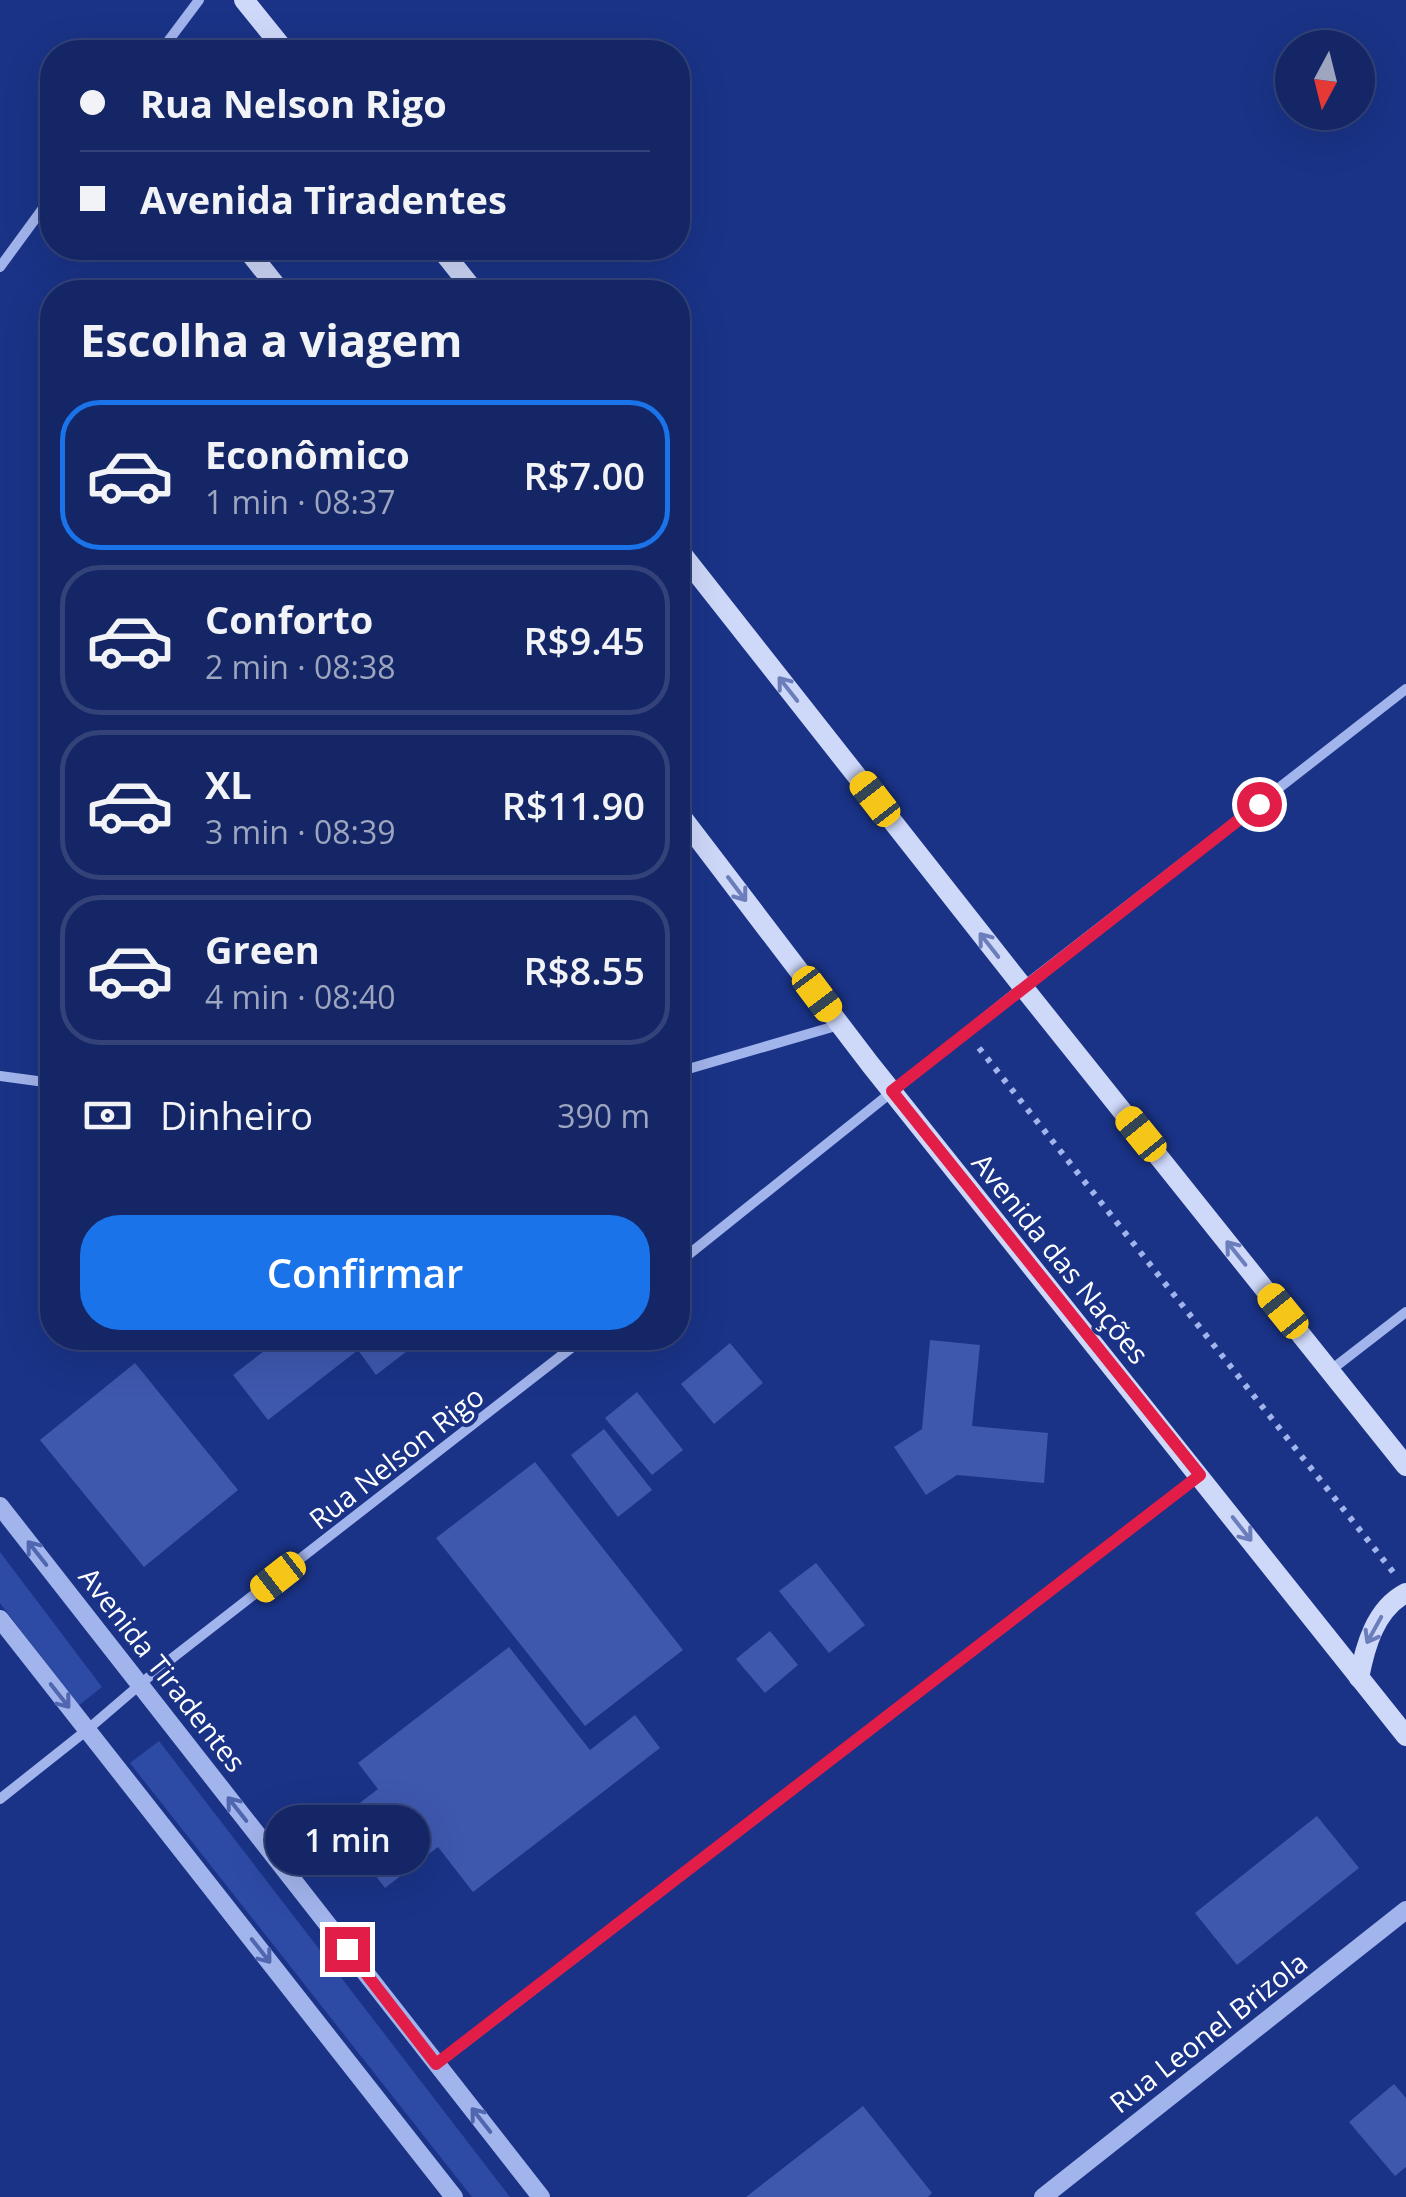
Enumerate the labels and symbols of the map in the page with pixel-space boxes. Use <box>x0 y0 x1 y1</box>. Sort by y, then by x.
north arrow <box>1275 30 1375 130</box>
one-way arrow <box>777 677 799 703</box>
car <box>845 766 905 832</box>
route start <box>1237 782 1282 827</box>
one-way arrow <box>726 875 747 902</box>
one-way arrow <box>979 932 1001 958</box>
car <box>787 961 847 1027</box>
car <box>1110 1101 1172 1167</box>
street label: Avenida das Nações <box>964 1145 1158 1371</box>
one-way arrow <box>1226 1240 1248 1266</box>
car <box>1252 1278 1314 1344</box>
street label: Rua Nelson Rigo <box>301 1377 491 1537</box>
one-way arrow <box>1231 1515 1253 1541</box>
one-way arrow <box>27 1540 48 1567</box>
car <box>245 1547 311 1607</box>
street label: Avenida Tiradentes <box>71 1559 255 1779</box>
one-way arrow <box>1364 1615 1383 1645</box>
one-way arrow <box>49 1682 71 1708</box>
one-way arrow <box>227 1796 248 1823</box>
callout: 1 min <box>264 1804 430 1874</box>
route end <box>325 1927 370 1972</box>
one-way arrow <box>250 1938 272 1964</box>
street label: Rua Leonel Brizola <box>1101 1943 1315 2121</box>
one-way arrow <box>470 2107 491 2134</box>

